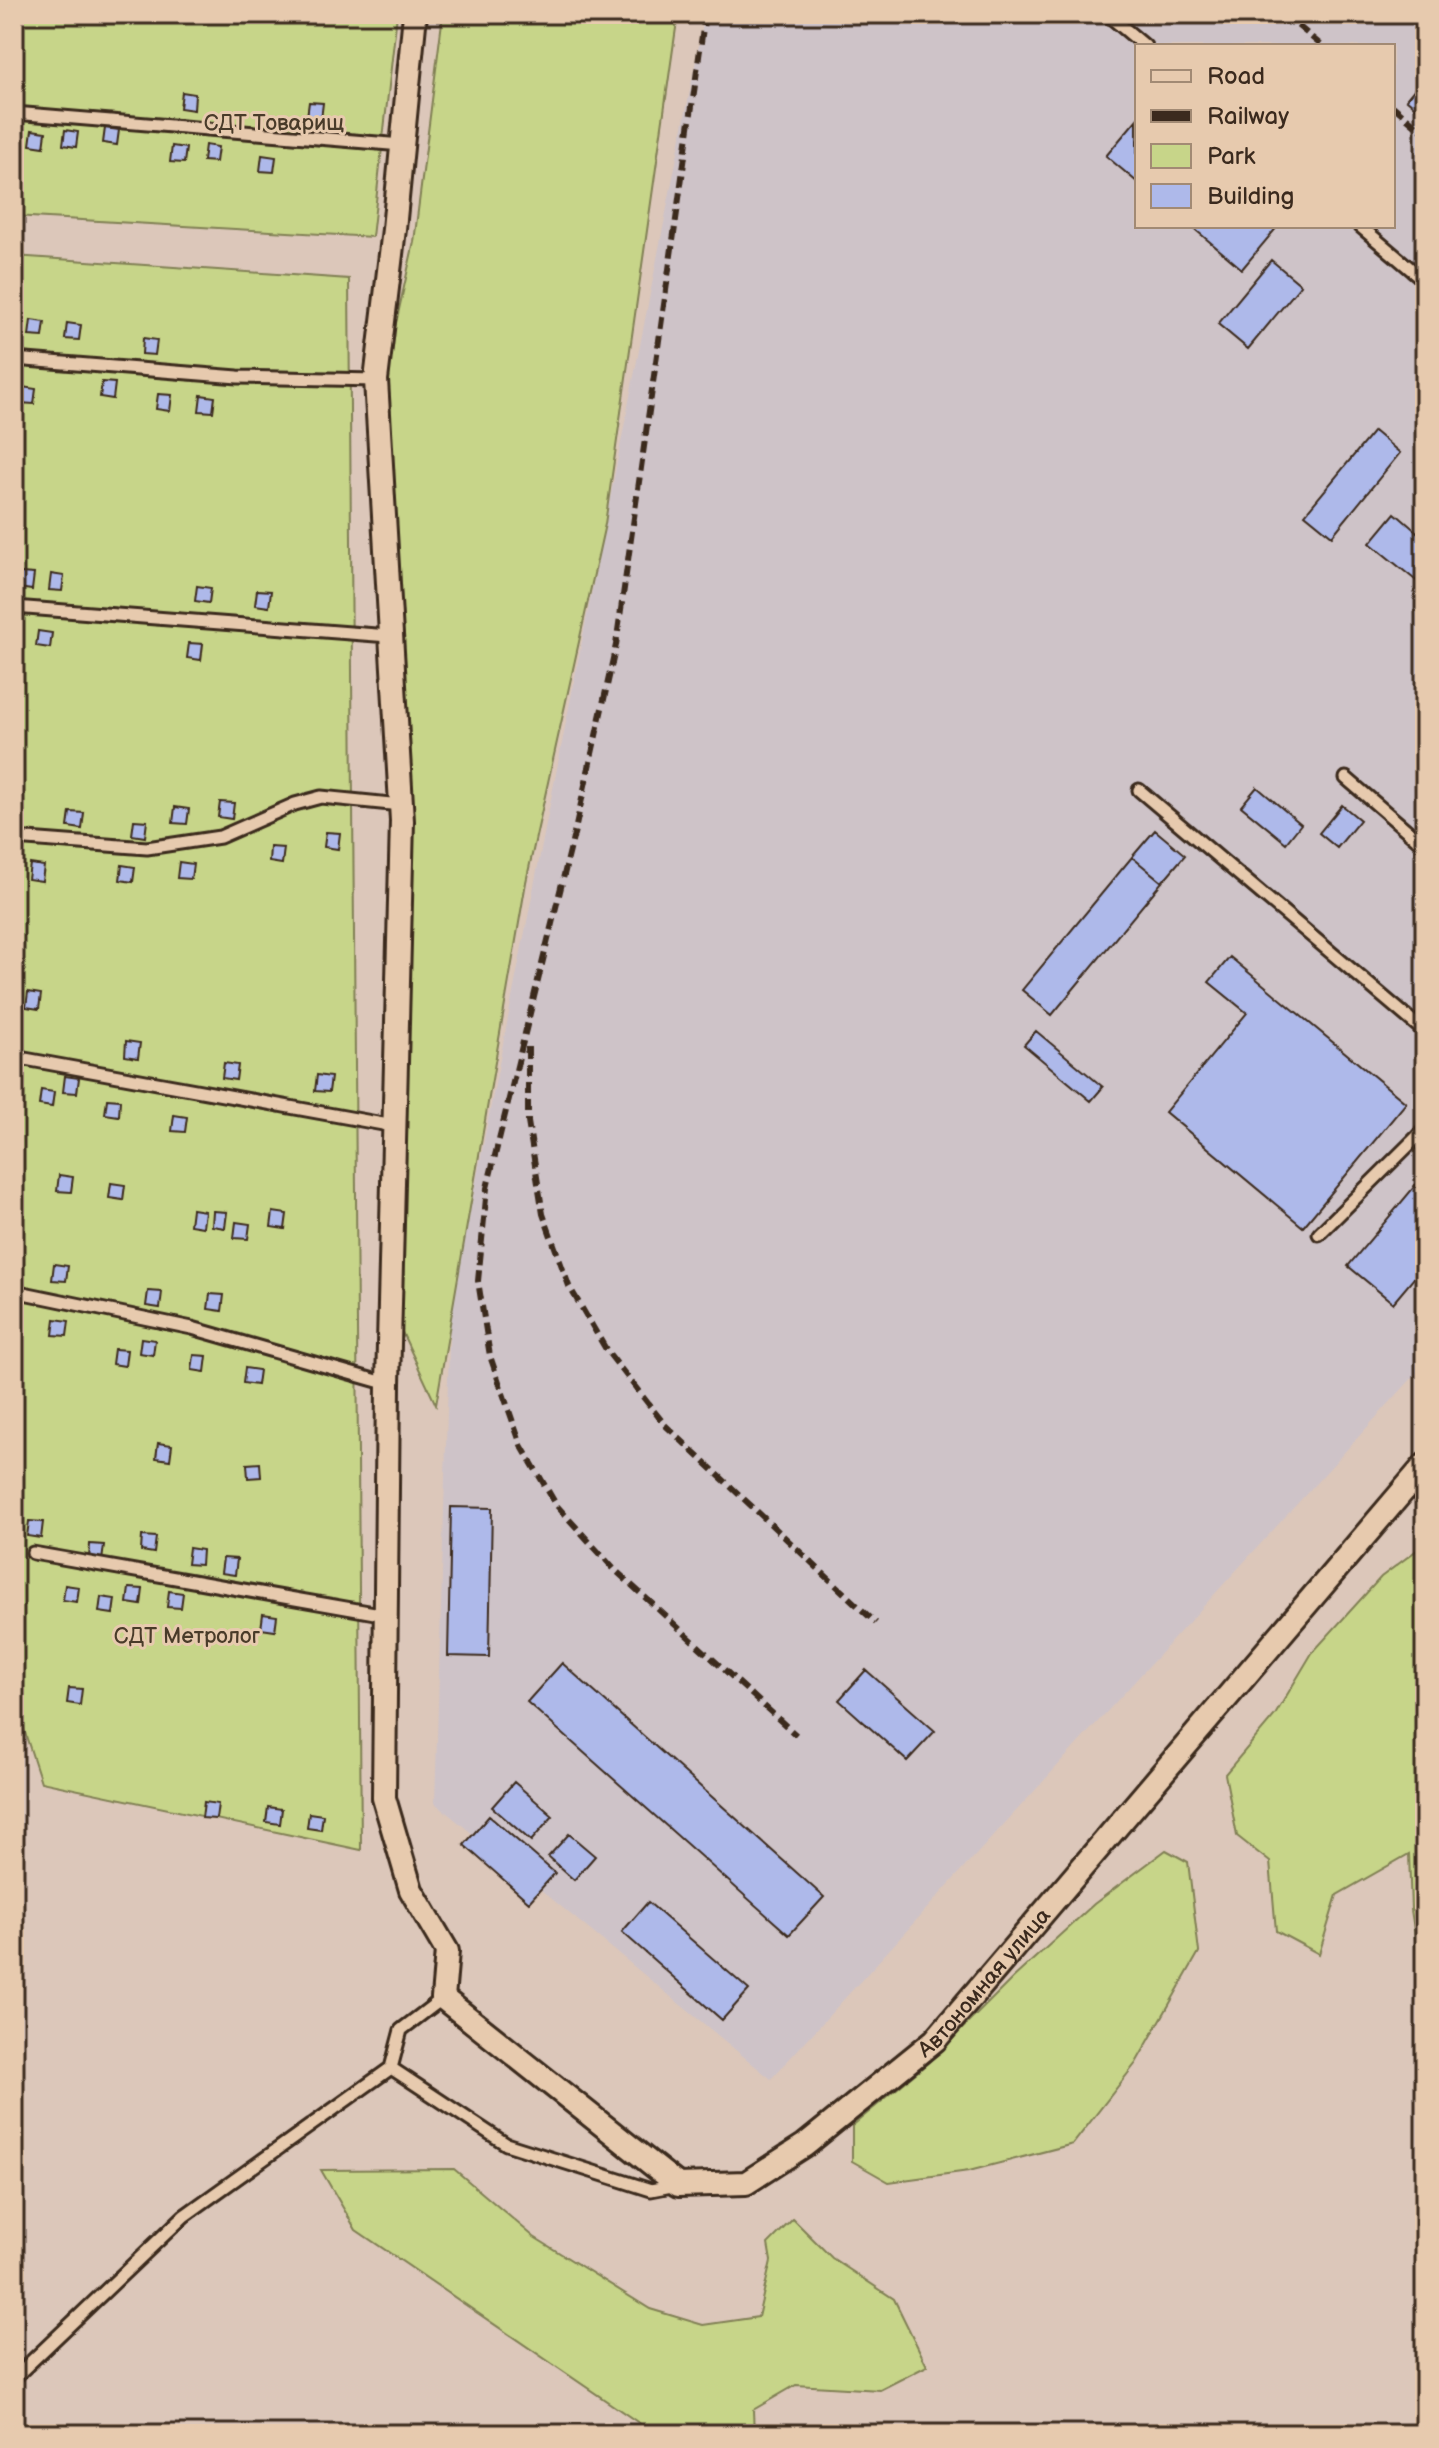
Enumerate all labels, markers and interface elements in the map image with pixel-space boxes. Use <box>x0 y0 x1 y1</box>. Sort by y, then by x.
legend <box>1135 44 1395 228</box>
text: Road <box>1207 62 1265 91</box>
text: Railway <box>1207 102 1289 131</box>
park label: СДТ Товарищ <box>204 110 344 137</box>
text: Park <box>1207 142 1255 171</box>
text: Building <box>1207 182 1294 211</box>
park label: СДТ Метролог <box>114 1623 261 1650</box>
street label: Автономная улица <box>912 1903 1057 2064</box>

